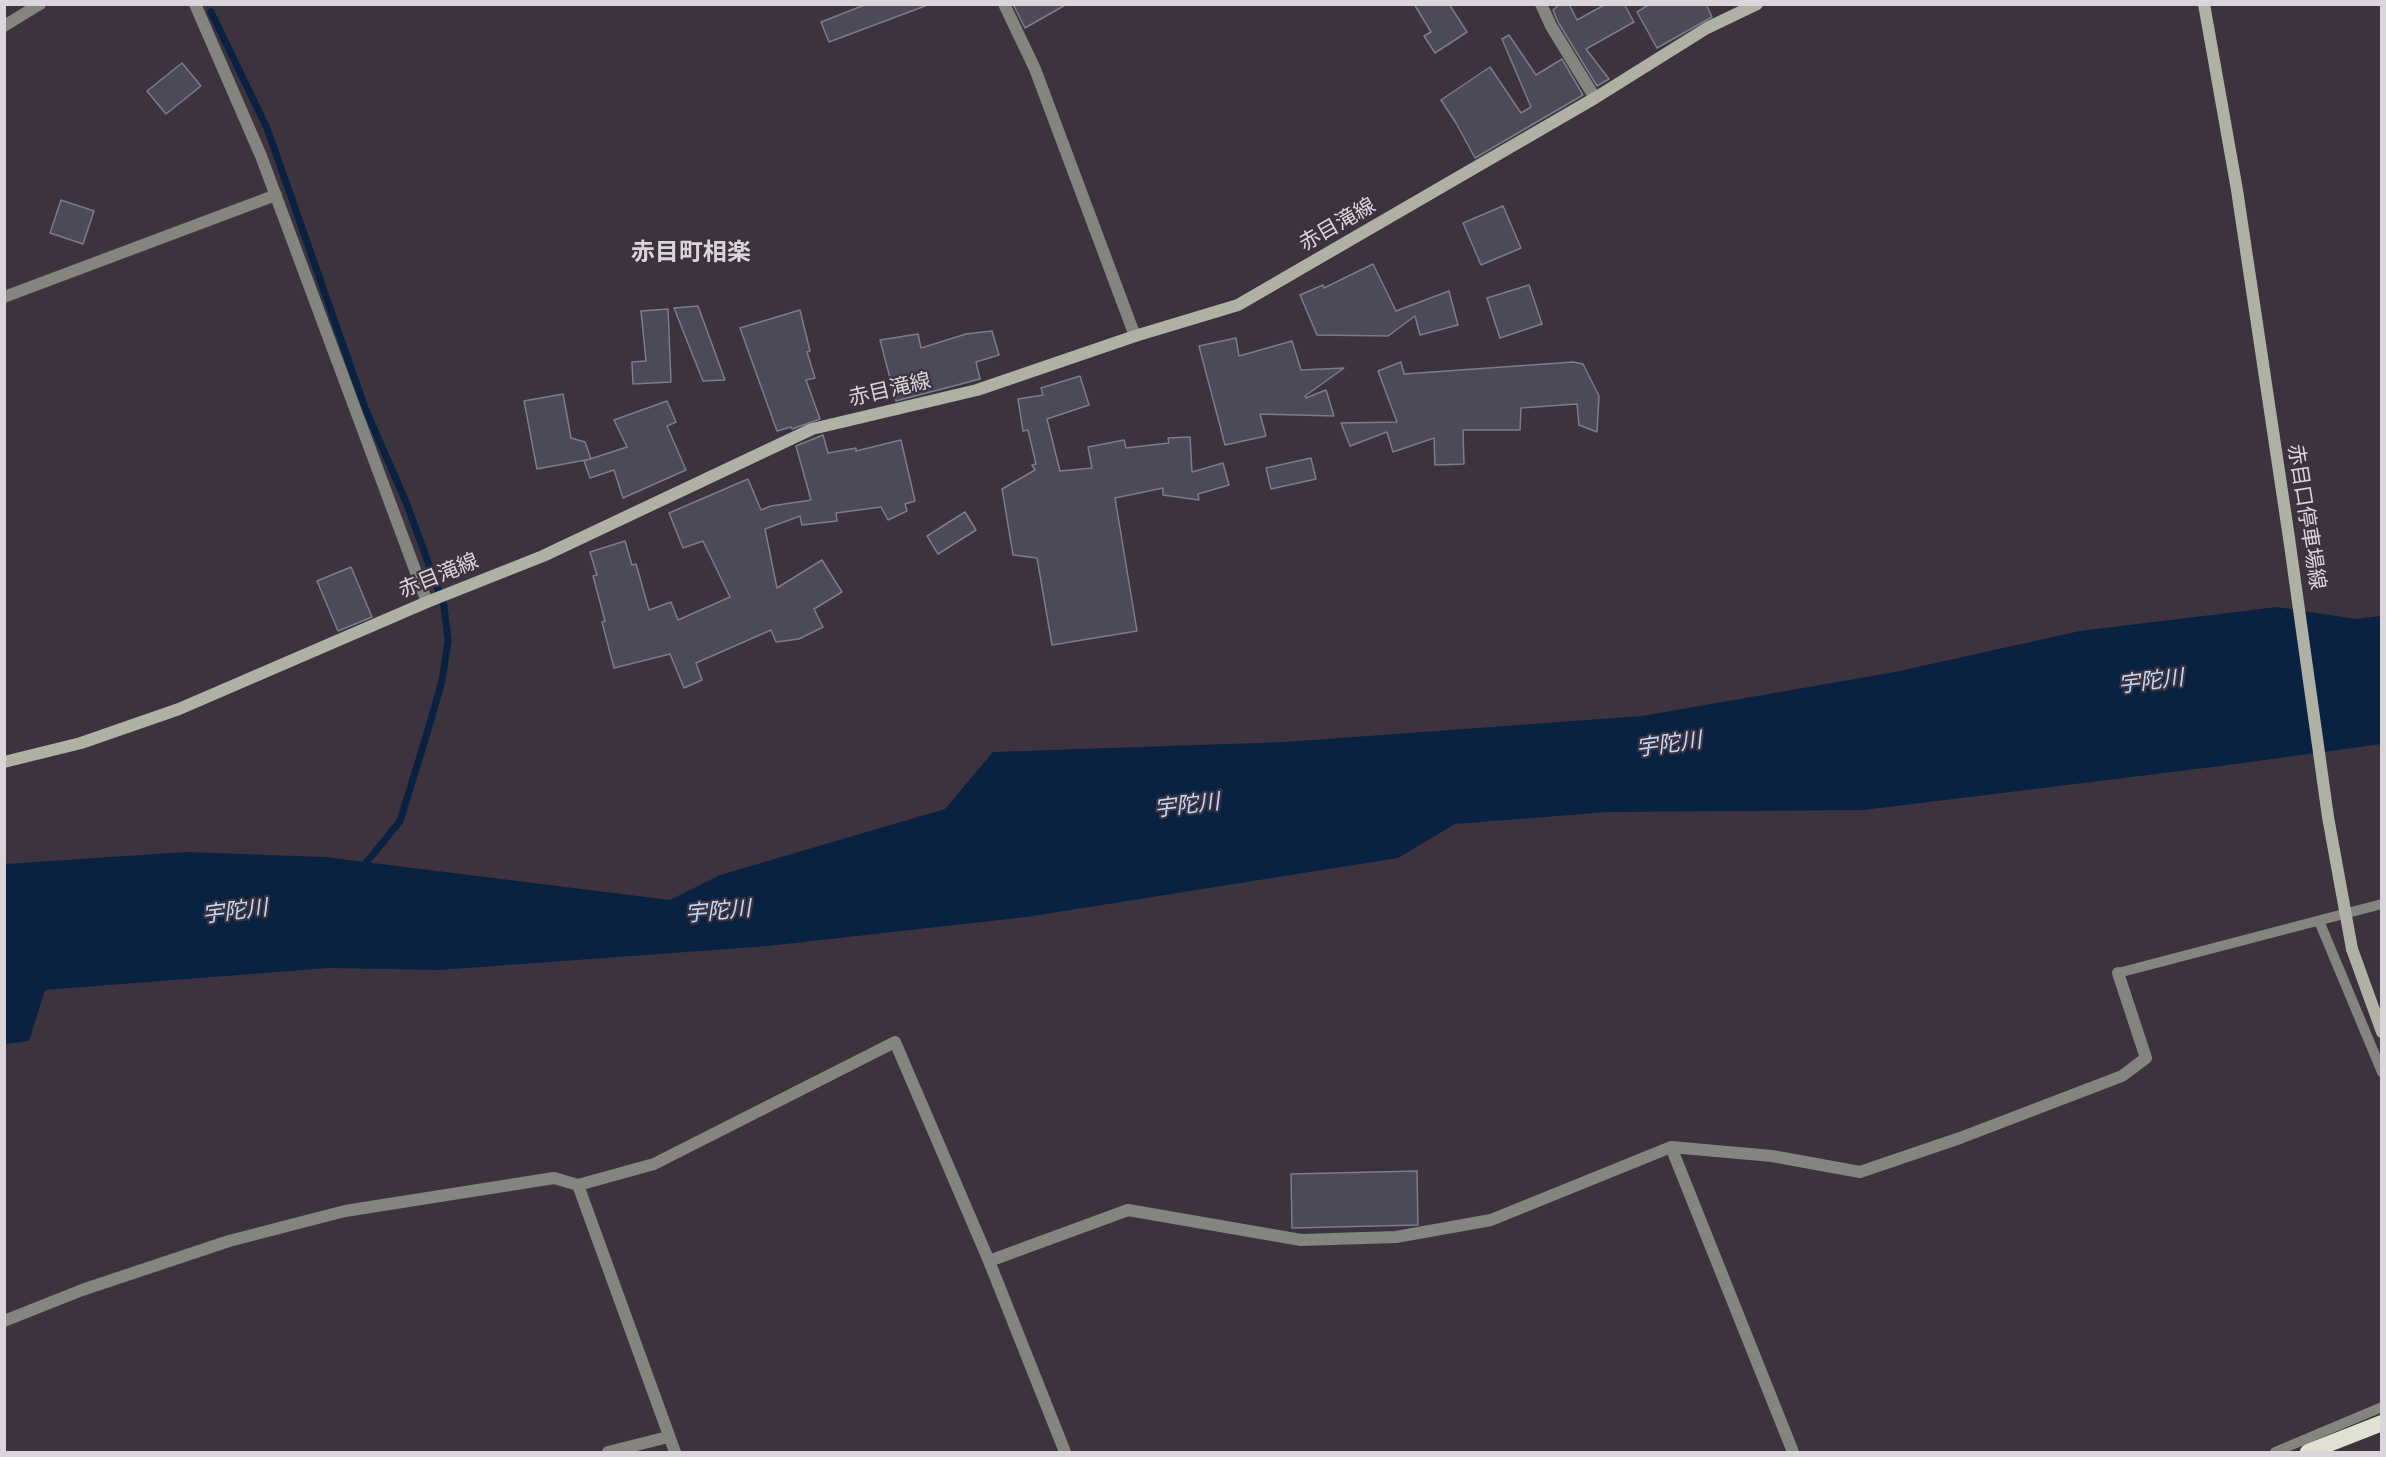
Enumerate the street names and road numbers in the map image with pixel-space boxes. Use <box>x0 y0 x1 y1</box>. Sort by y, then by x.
street label: 赤目滝線 <box>1295 194 1381 258</box>
street label: 赤目滝線 <box>846 369 934 413</box>
street label: 赤目口停車場線 <box>2281 442 2329 592</box>
street label: 赤目滝線 <box>395 550 483 604</box>

